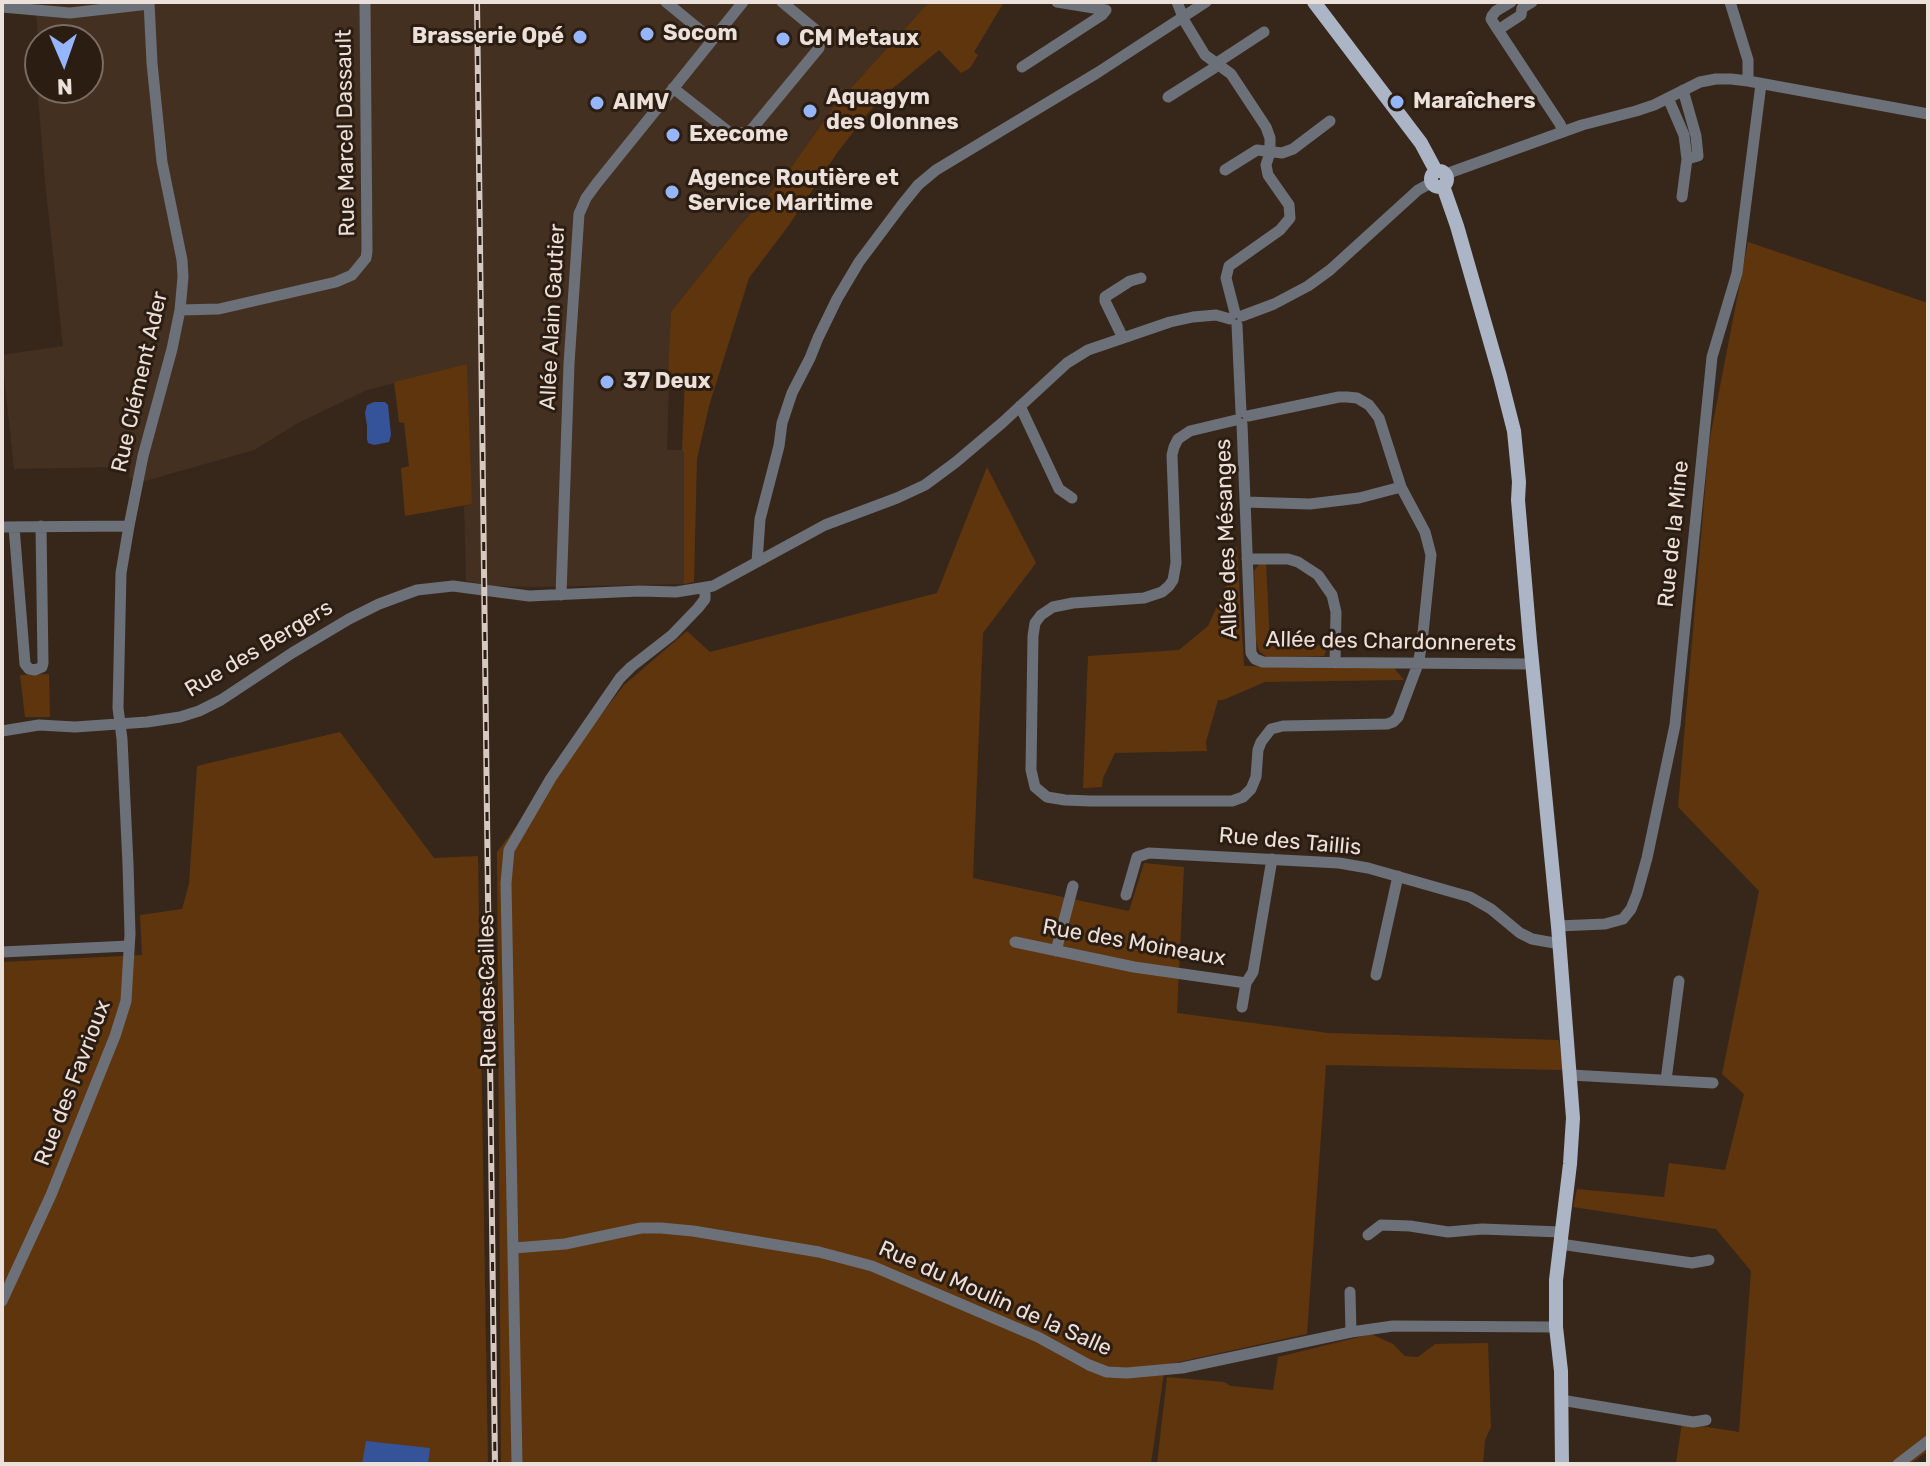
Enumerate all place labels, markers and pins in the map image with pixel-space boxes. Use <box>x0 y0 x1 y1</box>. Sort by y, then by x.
place label: Socom <box>663 21 738 47</box>
place label: Brasserie Opé <box>412 24 564 50</box>
marker: Socom <box>638 25 656 43</box>
place label: CM Metaux <box>799 26 919 52</box>
marker: Brasserie Opé <box>571 28 589 46</box>
marker: CM Metaux <box>774 30 792 48</box>
place label: Aquagym des Olonnes <box>826 85 959 136</box>
place label: Maraîchers <box>1413 89 1536 115</box>
place label: AIMV <box>613 90 669 116</box>
marker: Maraîchers <box>1388 93 1406 111</box>
marker: AIMV <box>588 94 606 112</box>
marker: Aquagym des Olonnes <box>801 102 819 120</box>
place label: Execome <box>689 122 788 148</box>
marker: Execome <box>664 126 682 144</box>
place label: Agence Routière et Service Maritime <box>688 166 899 218</box>
marker: Agence Routière et Service Maritime <box>663 183 681 201</box>
place label: 37 Deux <box>623 369 711 395</box>
marker: 37 Deux <box>598 373 616 391</box>

